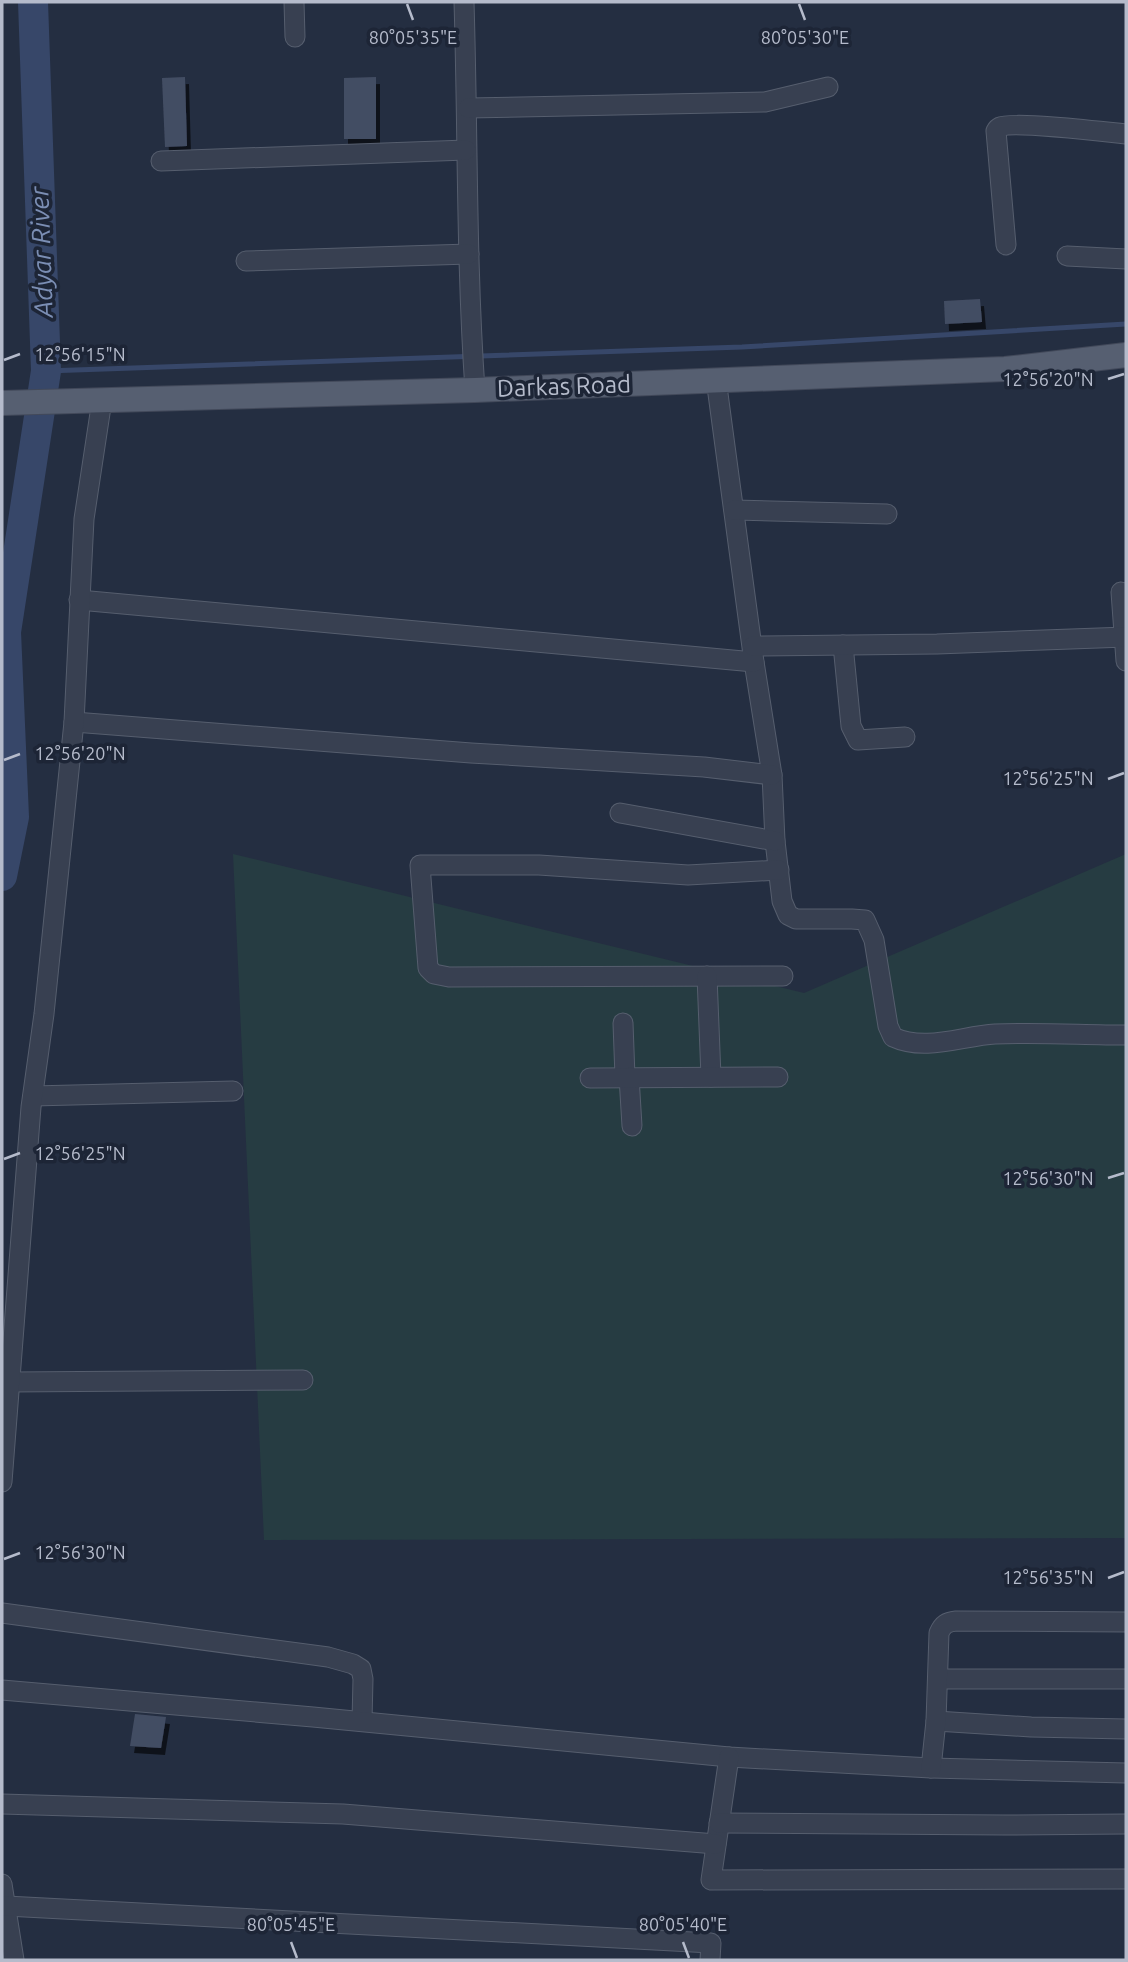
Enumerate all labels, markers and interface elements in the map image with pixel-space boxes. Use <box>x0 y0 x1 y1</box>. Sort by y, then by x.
text: 80°05'35"E <box>369 27 457 47</box>
text: 80°05'30"E <box>761 27 849 47</box>
water label: Adyar River <box>24 185 58 320</box>
text: 12°56'15"N <box>34 344 126 364</box>
text: 12°56'20"N <box>1002 369 1094 389</box>
street label: Darkas Road <box>497 370 631 402</box>
text: 12°56'20"N <box>34 743 126 763</box>
text: 12°56'25"N <box>1002 768 1094 788</box>
text: 12°56'25"N <box>34 1143 126 1163</box>
text: 12°56'30"N <box>1002 1168 1094 1188</box>
text: 12°56'30"N <box>34 1542 126 1562</box>
text: 12°56'35"N <box>1002 1567 1094 1587</box>
text: 80°05'45"E <box>247 1914 335 1934</box>
text: 80°05'40"E <box>639 1914 727 1934</box>

